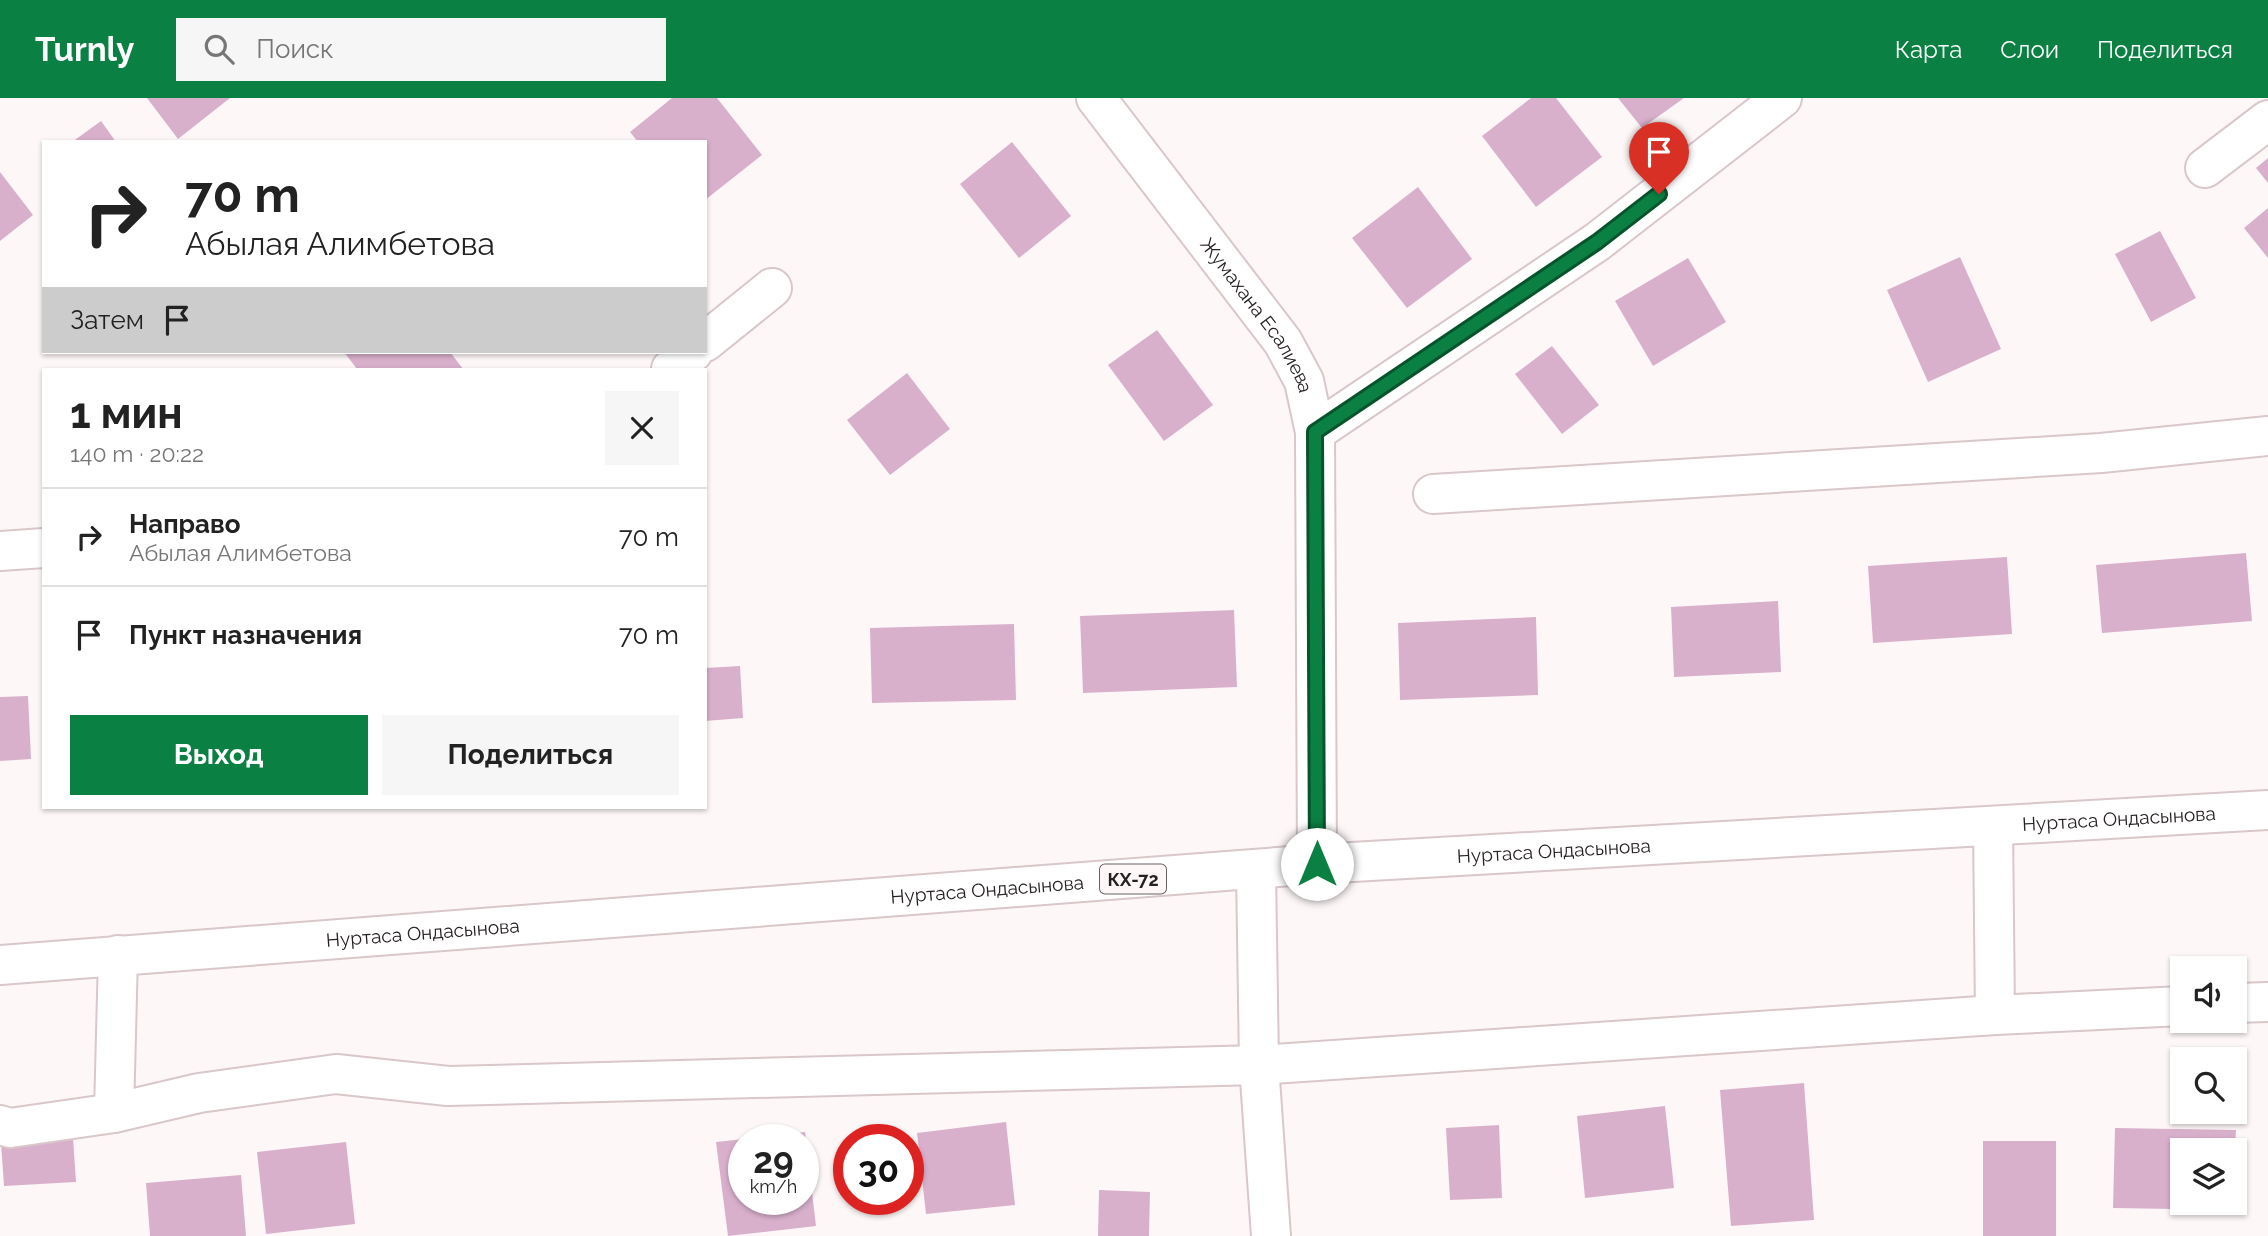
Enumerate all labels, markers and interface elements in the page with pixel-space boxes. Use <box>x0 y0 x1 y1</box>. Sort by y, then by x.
search box <box>176 18 666 81</box>
text: Turnly <box>35 30 134 69</box>
icon: search <box>200 30 238 68</box>
text: Поиск <box>256 34 334 64</box>
text: Карта <box>1895 35 1962 64</box>
text: Слои <box>2000 35 2059 64</box>
text: Поделиться <box>2097 35 2233 64</box>
pin <box>1629 122 1689 194</box>
icon: arrive <box>1640 133 1678 171</box>
text: 70 m <box>185 166 300 223</box>
icon: right <box>70 168 161 259</box>
text: Абылая Алимбетова <box>185 225 495 262</box>
street label: Жумахана Есалиева <box>1196 233 1317 394</box>
icon: arrive <box>158 301 196 339</box>
text: Затем <box>70 305 144 335</box>
text: 1 мин <box>70 389 183 438</box>
button: close <box>605 391 679 465</box>
text: 140 m · 20:22 <box>70 440 204 467</box>
text: Направо <box>129 509 240 539</box>
icon: right <box>70 518 108 556</box>
text: 70 m <box>619 522 679 552</box>
text: Абылая Алимбетова <box>129 539 352 566</box>
icon: arrive <box>70 616 108 654</box>
text: Пункт назначения <box>129 620 362 650</box>
text: 70 m <box>619 620 679 650</box>
button: Выход <box>70 715 368 795</box>
button: Поделиться <box>382 715 679 795</box>
street label: Нуртаса Ондасынова <box>2021 802 2216 835</box>
position arrow <box>1280 827 1354 901</box>
street label: Нуртаса Ондасынова <box>1456 834 1651 867</box>
road number: КХ-72 <box>1100 864 1166 894</box>
street label: Нуртаса Ондасынова <box>890 871 1085 908</box>
street label: Нуртаса Ондасынова <box>325 914 520 951</box>
map controls <box>2170 956 2247 1215</box>
button: sound <box>2170 956 2247 1033</box>
button: search <box>2170 1047 2247 1124</box>
speed limit sign: 30 <box>833 1124 924 1215</box>
button: layers <box>2170 1138 2247 1215</box>
text: 29 <box>753 1140 794 1181</box>
text: km/h <box>750 1176 797 1197</box>

